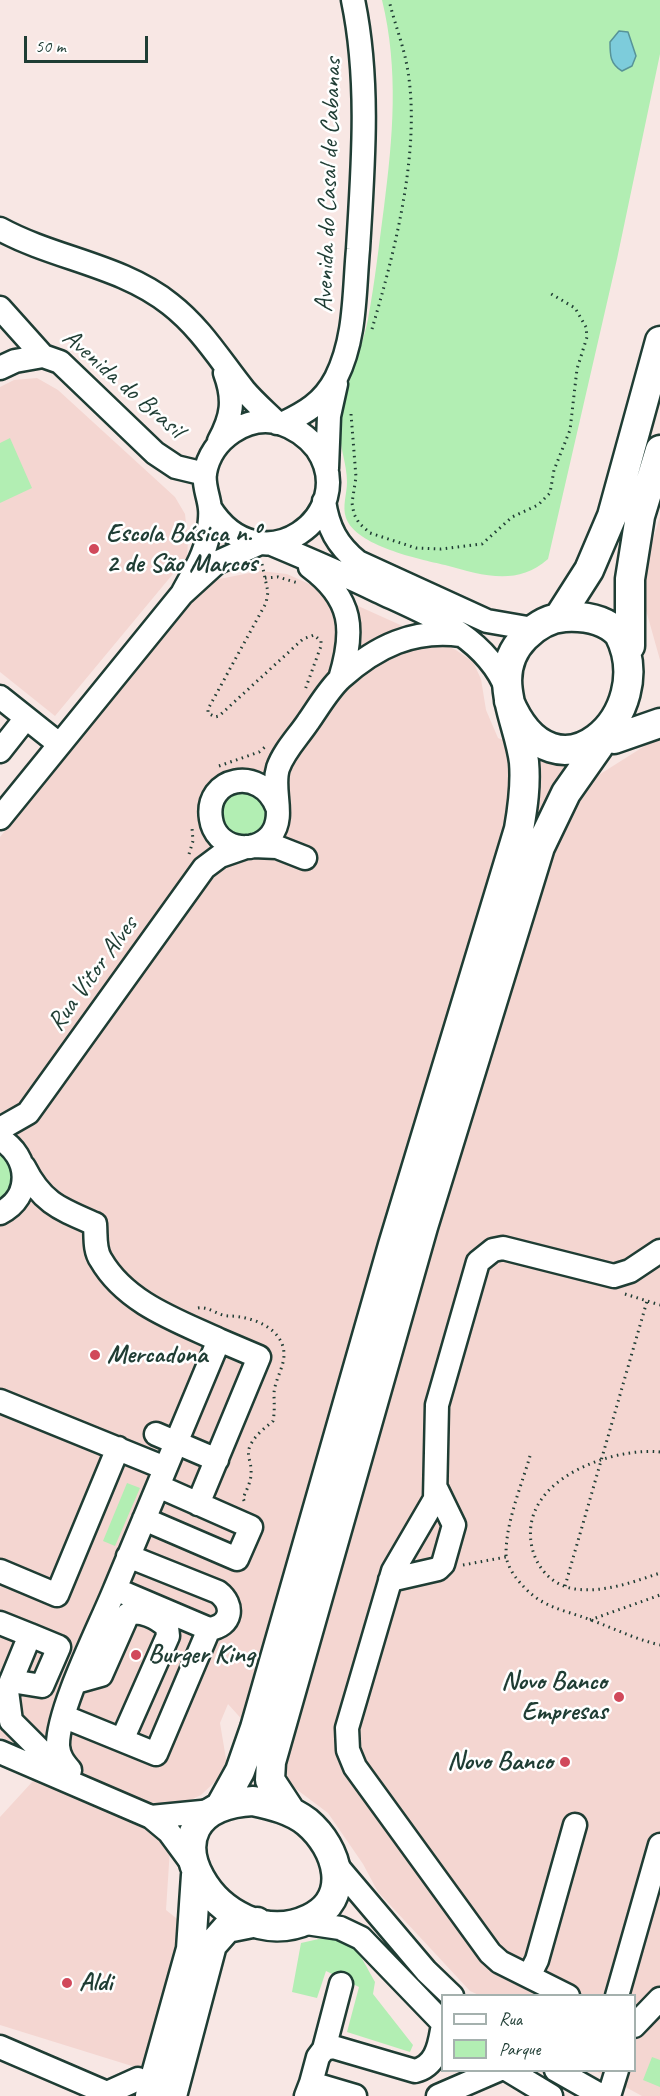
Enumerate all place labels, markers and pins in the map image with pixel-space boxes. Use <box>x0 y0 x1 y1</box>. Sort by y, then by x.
place label: Escola Básica n.º 2 de São Marcos <box>106 518 259 580</box>
marker: Escola Básica n.º 2 de São Marcos <box>87 542 101 556</box>
place label: Mercadona <box>107 1339 207 1371</box>
marker: Mercadona <box>88 1348 102 1362</box>
place label: Burger King <box>148 1639 254 1671</box>
marker: Burger King <box>129 1648 143 1662</box>
place label: Novo Banco Empresas <box>501 1666 607 1727</box>
marker: Novo Banco Empresas <box>612 1690 626 1704</box>
place label: Novo Banco <box>447 1746 553 1778</box>
marker: Novo Banco <box>558 1755 572 1769</box>
place label: Aldi <box>79 1967 112 1999</box>
marker: Aldi <box>60 1976 74 1990</box>

